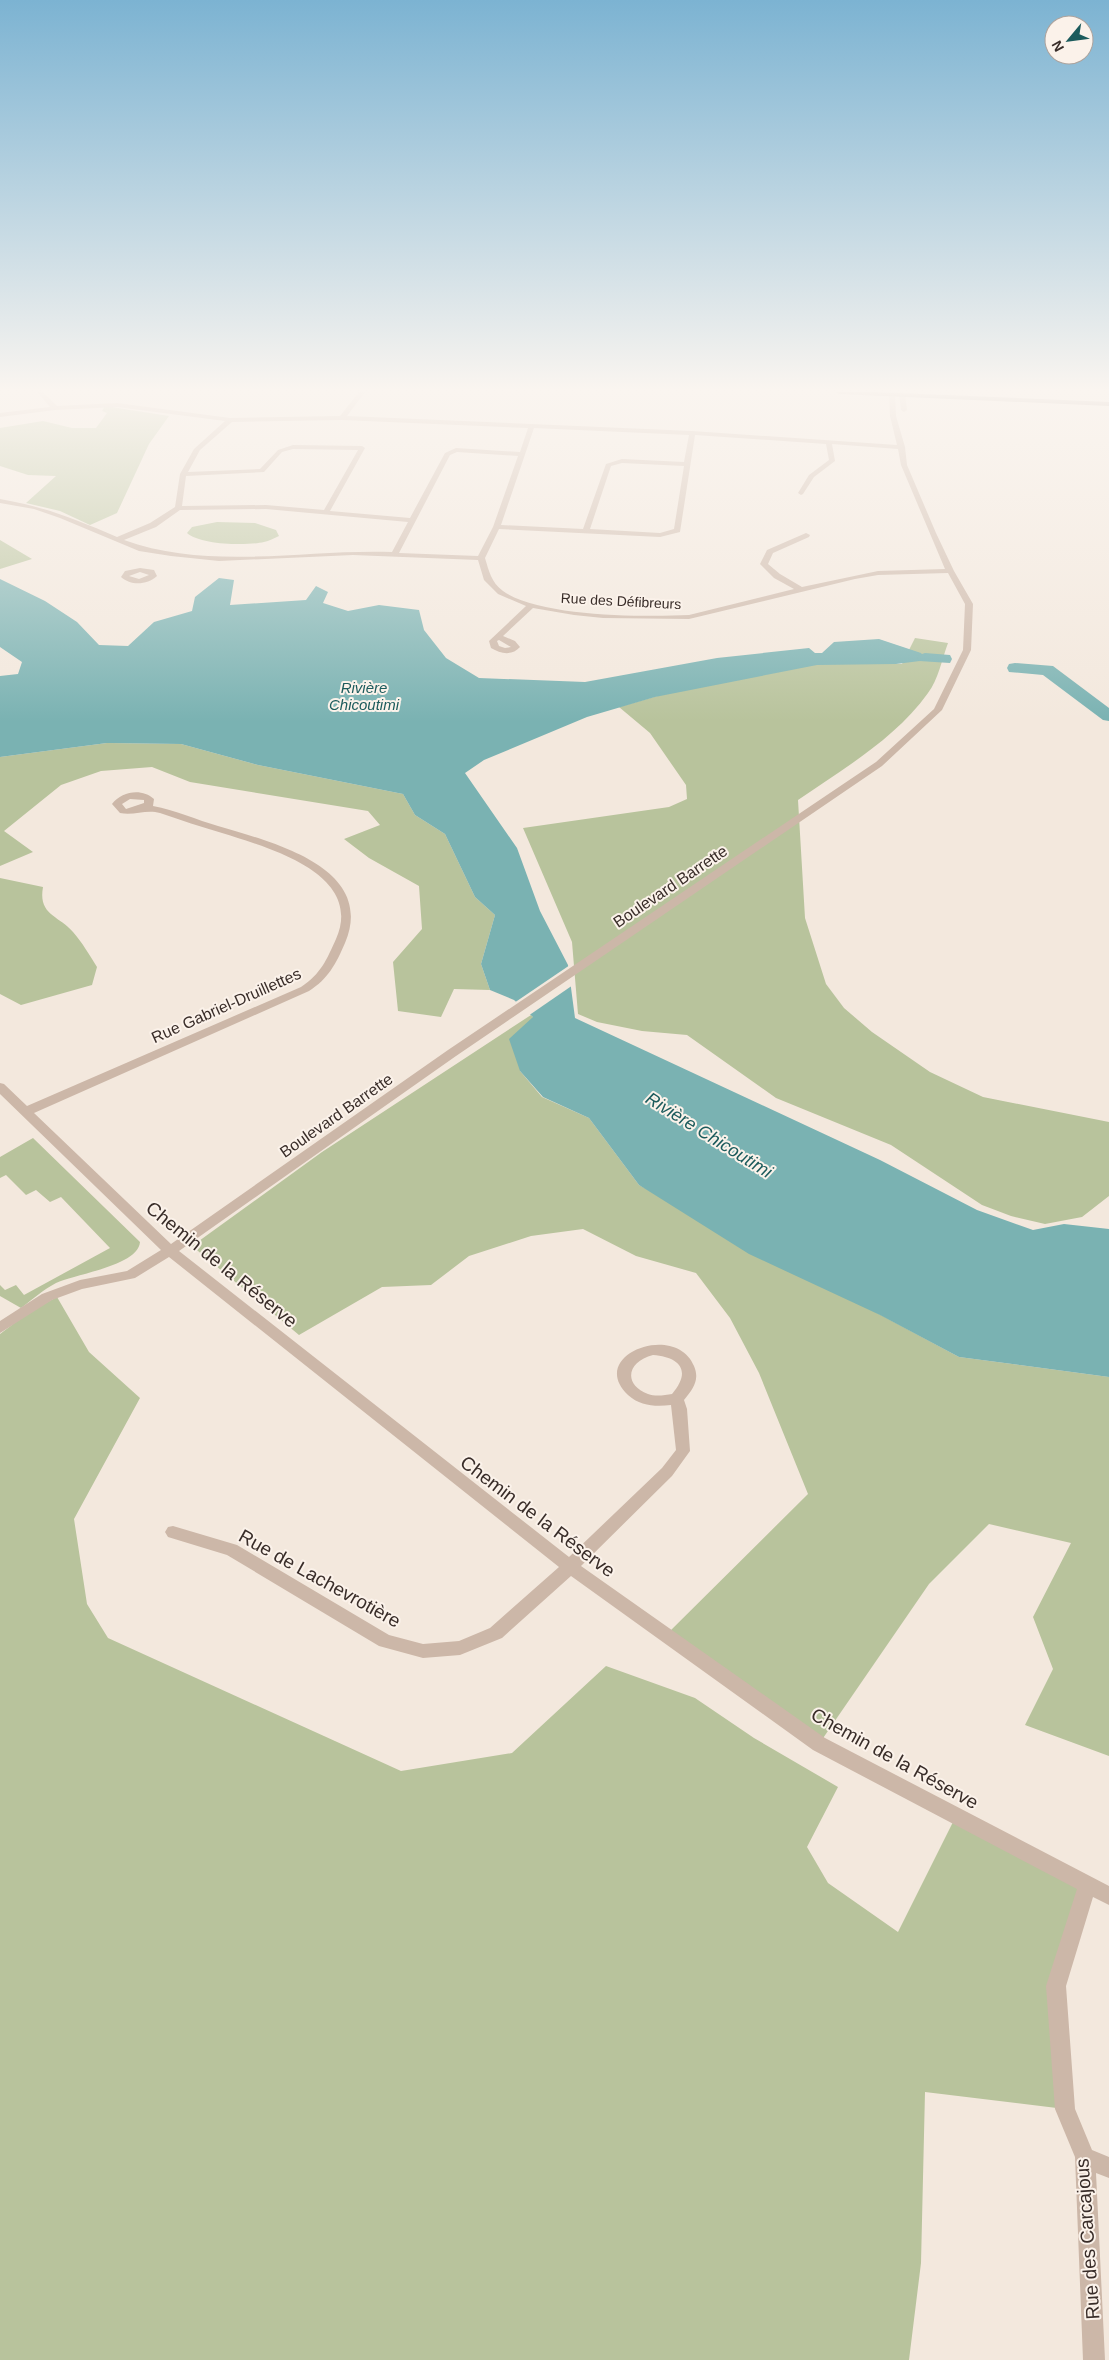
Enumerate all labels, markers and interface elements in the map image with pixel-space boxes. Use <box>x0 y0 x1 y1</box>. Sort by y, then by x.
north arrow <box>1044 15 1094 65</box>
text: N <box>1048 38 1067 55</box>
street label: Rue des Défibreurs <box>560 590 682 612</box>
water label: Rivière Chicoutimi <box>329 679 400 713</box>
street label: Boulevard Barrette <box>610 842 730 931</box>
street label: Rue Gabriel-Druillettes <box>149 965 304 1046</box>
street label: Boulevard Barrette <box>277 1070 396 1161</box>
water label: Rivière Chicoutimi <box>642 1088 777 1182</box>
street label: Chemin de la Réserve <box>142 1197 301 1332</box>
street label: Chemin de la Réserve <box>456 1451 619 1581</box>
street label: Rue de Lachevrotière <box>235 1525 404 1632</box>
street label: Chemin de la Réserve <box>807 1704 982 1813</box>
street label: Rue des Carcajous <box>1071 2158 1104 2320</box>

